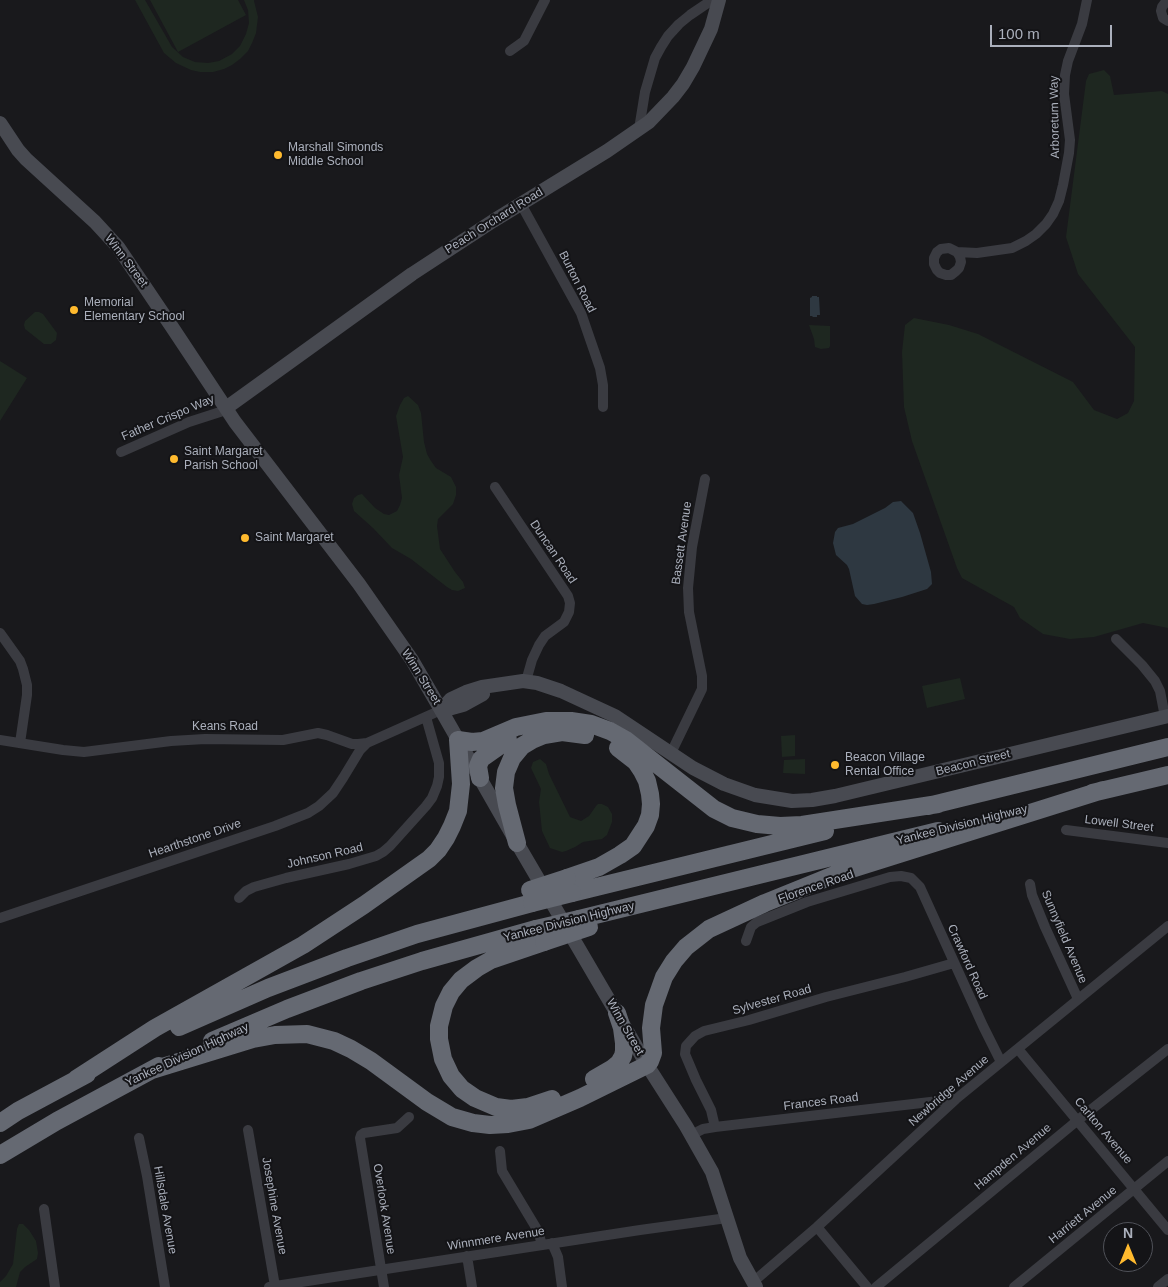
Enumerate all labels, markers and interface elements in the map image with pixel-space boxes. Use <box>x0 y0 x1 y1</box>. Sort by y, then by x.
scale bar <box>993 15 1116 47</box>
text: 100 m <box>998 25 1040 42</box>
street label: Arboretum Way <box>1047 75 1063 159</box>
place label: Marshall Simonds Middle School <box>288 141 383 169</box>
marker: Marshall Simonds Middle School <box>272 149 284 161</box>
street label: Peach Orchard Road <box>442 185 546 257</box>
street label: Winn Street <box>101 232 151 290</box>
street label: Burton Road <box>555 249 599 315</box>
place label: Memorial Elementary School <box>84 296 185 324</box>
marker: Memorial Elementary School <box>68 304 80 316</box>
street label: Father Crispo Way <box>119 392 217 444</box>
place label: Saint Margaret Parish School <box>184 445 263 473</box>
marker: Saint Margaret Parish School <box>168 453 180 465</box>
street label: Bassett Avenue <box>669 500 695 586</box>
street label: Duncan Road <box>527 518 579 586</box>
place label: Saint Margaret <box>255 531 334 545</box>
marker: Saint Margaret <box>239 532 251 544</box>
street label: Winn Street <box>398 647 444 707</box>
street label: Keans Road <box>192 720 258 734</box>
street label: Beacon Street <box>934 747 1012 779</box>
place label: Beacon Village Rental Office <box>845 751 925 779</box>
marker: Beacon Village Rental Office <box>829 759 841 771</box>
street label: Yankee Division Highway <box>895 802 1029 848</box>
street label: Lowell Street <box>1084 813 1154 835</box>
street label: Hearthstone Drive <box>147 816 243 862</box>
street label: Johnson Road <box>286 840 364 872</box>
street label: Florence Road <box>776 867 856 907</box>
street label: Sunnyfield Avenue <box>1038 888 1090 986</box>
street label: Yankee Division Highway <box>502 899 636 945</box>
street label: Crawford Road <box>944 922 990 1002</box>
street label: Sylvester Road <box>731 982 813 1018</box>
street label: Winn Street <box>603 996 647 1058</box>
street label: Yankee Division Highway <box>123 1020 251 1090</box>
street label: Newbridge Avenue <box>906 1052 992 1130</box>
street label: Frances Road <box>783 1090 859 1114</box>
street label: Carlton Avenue <box>1071 1095 1135 1167</box>
street label: Hampden Avenue <box>972 1121 1054 1193</box>
street label: Josephine Avenue <box>258 1156 290 1256</box>
street label: Overlook Avenue <box>370 1163 398 1255</box>
street label: Hillsdale Avenue <box>150 1165 180 1255</box>
street label: Harriett Avenue <box>1046 1183 1120 1247</box>
north arrow <box>1103 1222 1153 1272</box>
street label: Winnmere Avenue <box>446 1224 546 1254</box>
text: N <box>1123 1225 1133 1241</box>

